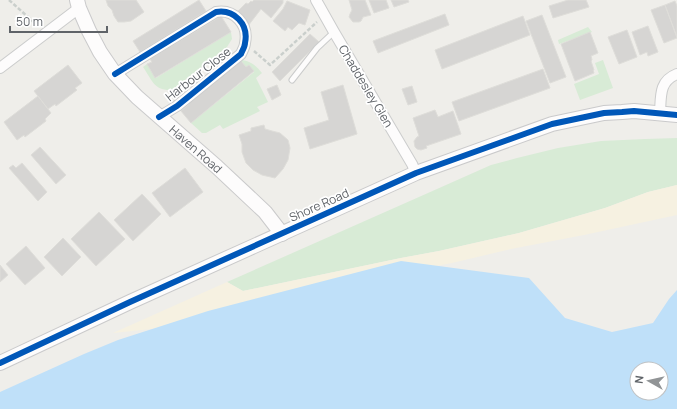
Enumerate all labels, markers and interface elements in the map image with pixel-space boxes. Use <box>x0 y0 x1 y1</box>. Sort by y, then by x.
scale bar <box>10 8 107 34</box>
text: 50 m <box>16 13 43 30</box>
street label: Chaddesley Glen <box>335 42 397 130</box>
street label: Harbour Close <box>162 43 234 105</box>
street label: Haven Road <box>166 121 226 177</box>
street label: Shore Road <box>286 184 352 226</box>
north arrow <box>629 361 669 401</box>
text: N <box>631 374 647 384</box>

